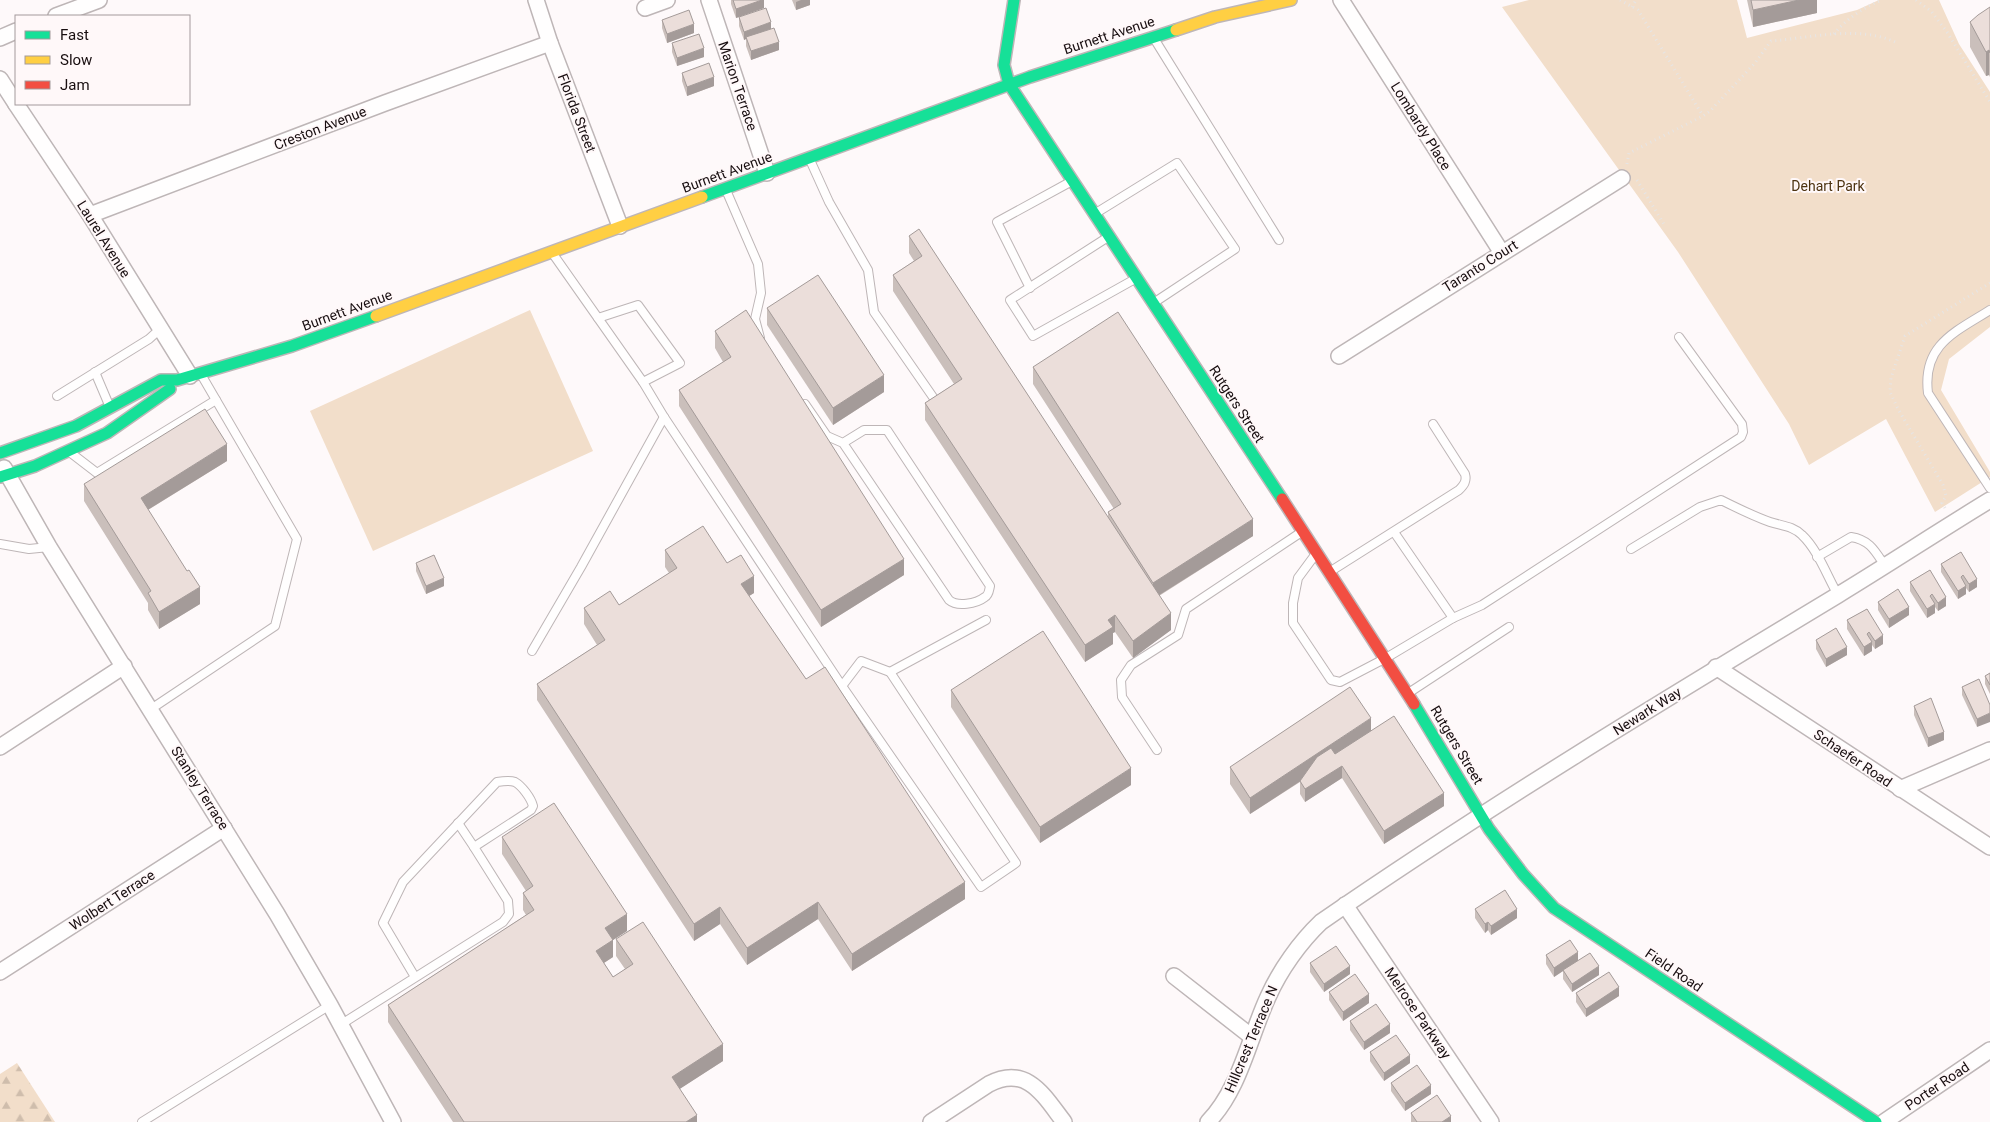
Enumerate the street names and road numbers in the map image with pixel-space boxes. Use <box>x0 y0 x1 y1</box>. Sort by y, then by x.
street label: Burnett Avenue <box>1061 13 1157 57</box>
street label: Marion Terrace <box>715 39 761 133</box>
street label: Florida Street <box>555 71 600 155</box>
street label: Lombardy Place <box>1388 79 1454 173</box>
street label: Creston Avenue <box>271 103 369 153</box>
street label: Burnett Avenue <box>680 148 774 196</box>
street label: Laurel Avenue <box>74 198 134 280</box>
street label: Taranto Court <box>1440 236 1521 295</box>
street label: Burnett Avenue <box>300 286 394 334</box>
street label: Rutgers Street <box>1206 362 1268 446</box>
street label: Newark Way <box>1610 684 1684 738</box>
street label: Rutgers Street <box>1427 703 1487 787</box>
street label: Schaefer Road <box>1811 726 1895 790</box>
street label: Stanley Terrace <box>168 743 232 833</box>
street label: Wolbert Terrace <box>66 866 158 934</box>
street label: Field Road <box>1642 945 1706 995</box>
street label: Melrose Parkway <box>1382 964 1455 1062</box>
street label: Hillcrest Terrace N <box>1221 983 1281 1095</box>
street label: Porter Road <box>1902 1059 1972 1113</box>

